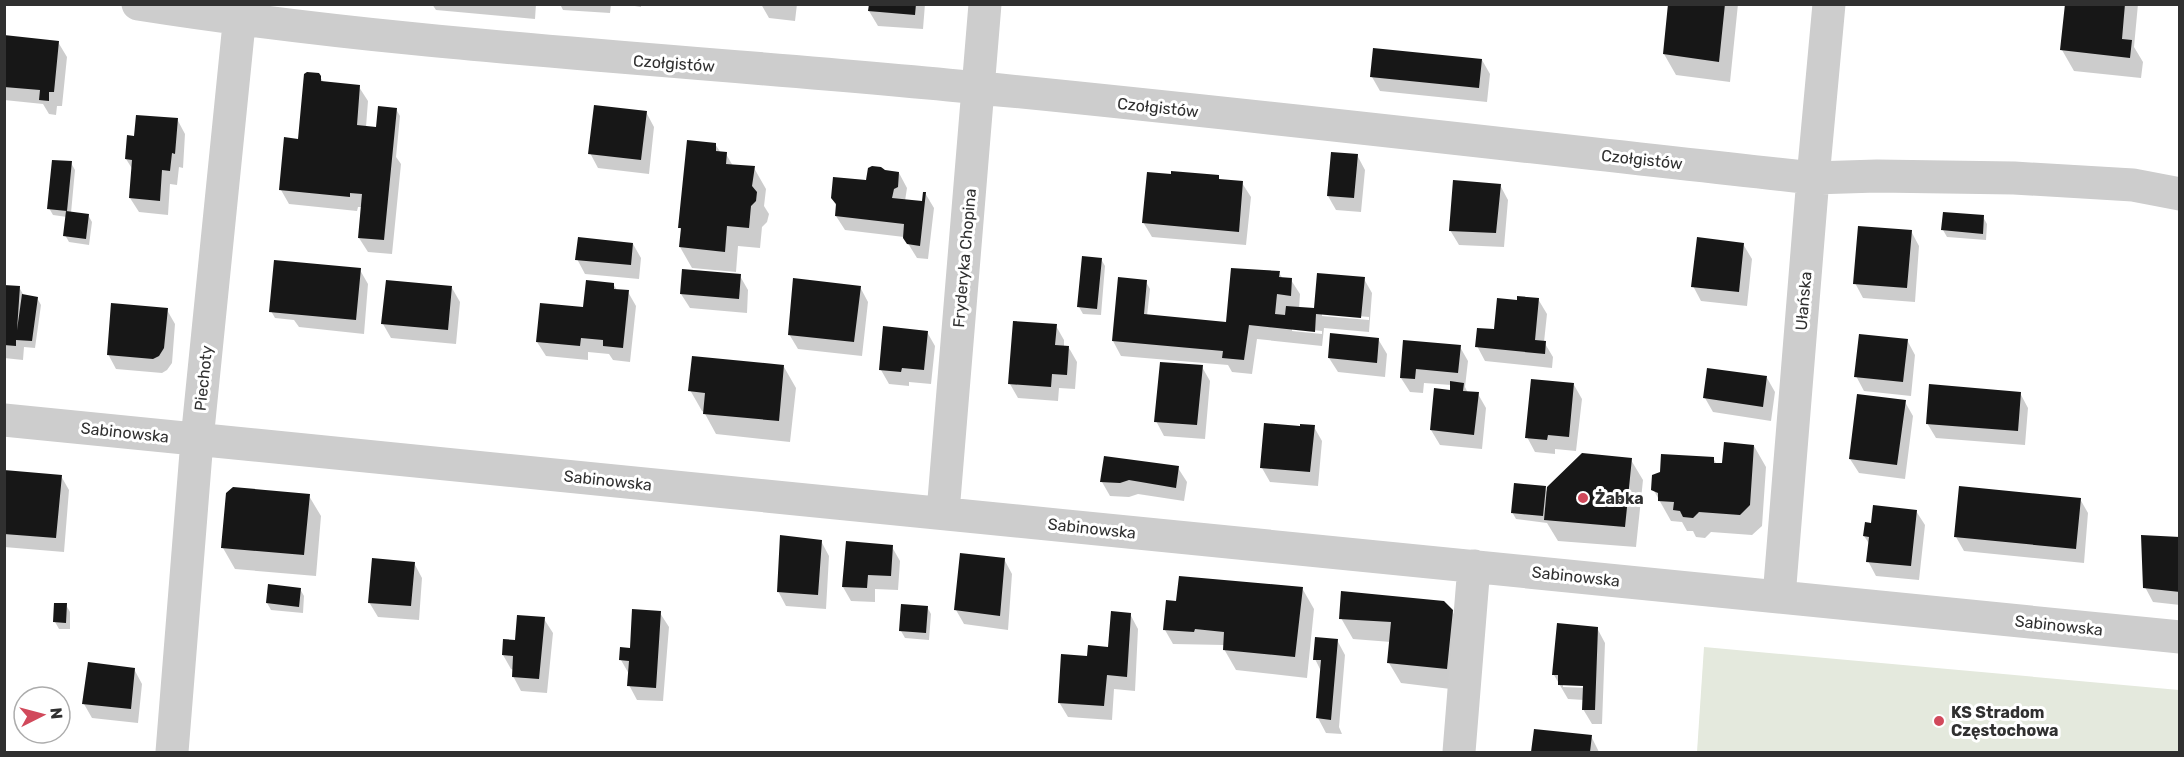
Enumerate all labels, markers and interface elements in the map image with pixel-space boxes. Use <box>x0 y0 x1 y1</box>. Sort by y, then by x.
street label: Czołgistów <box>632 51 716 76</box>
street label: Czołgistów <box>1116 94 1200 121</box>
street label: Czołgistów <box>1600 146 1684 173</box>
street label: Fryderyka Chopina <box>949 188 980 328</box>
street label: Ułańska <box>1791 271 1816 331</box>
street label: Piechoty <box>191 344 216 412</box>
street label: Sabinowska <box>80 418 170 447</box>
street label: Sabinowska <box>563 466 653 495</box>
place label: Żabka <box>1595 489 1644 508</box>
marker: Żabka <box>1576 491 1590 505</box>
street label: Sabinowska <box>1047 514 1137 543</box>
street label: Sabinowska <box>1531 562 1621 591</box>
street label: Sabinowska <box>2014 611 2104 640</box>
north arrow <box>12 685 72 745</box>
place label: KS Stradom Częstochowa <box>1951 703 2059 740</box>
text: N <box>46 707 66 720</box>
marker: KS Stradom Częstochowa <box>1932 714 1946 728</box>

